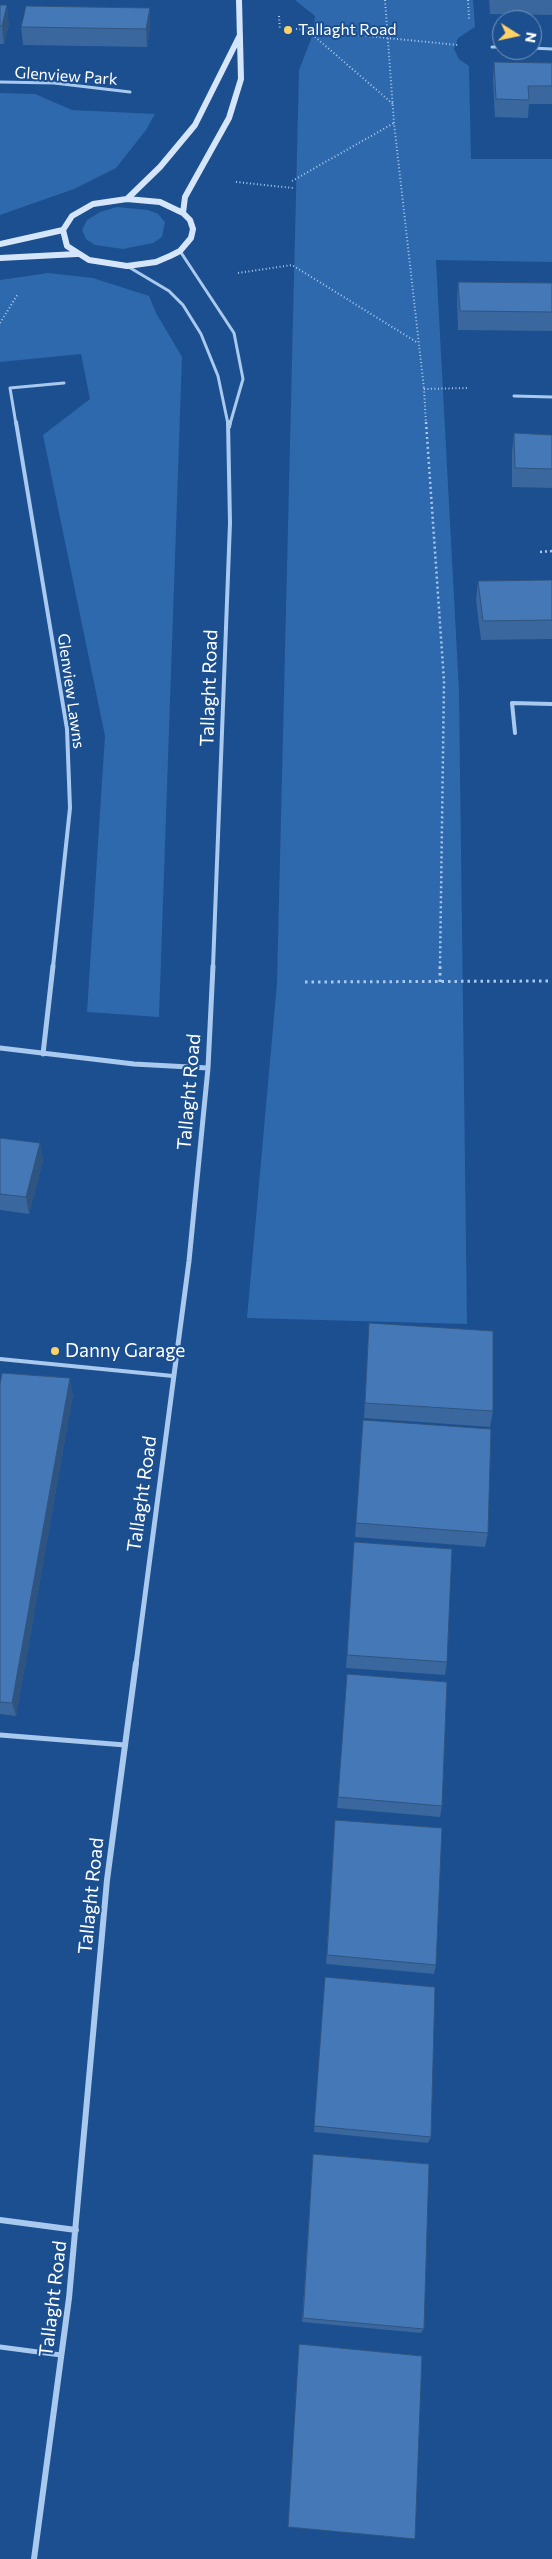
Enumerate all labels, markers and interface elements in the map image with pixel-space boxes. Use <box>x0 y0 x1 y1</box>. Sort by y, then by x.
north arrow <box>492 10 542 60</box>
place label: Tallaght Road <box>298 20 397 40</box>
marker: Tallaght Road <box>282 24 294 36</box>
text: N <box>522 31 541 44</box>
street label: Glenview Park <box>14 63 118 89</box>
street label: Tallaght Road <box>196 629 222 747</box>
street label: Glenview Lawns <box>53 632 89 750</box>
street label: Tallaght Road <box>173 1033 205 1151</box>
place label: Danny Garage <box>65 1340 185 1362</box>
marker: Danny Garage <box>49 1345 61 1357</box>
street label: Tallaght Road <box>123 1434 161 1554</box>
street label: Tallaght Road <box>74 1837 108 1955</box>
street label: Tallaght Road <box>35 2240 71 2358</box>

